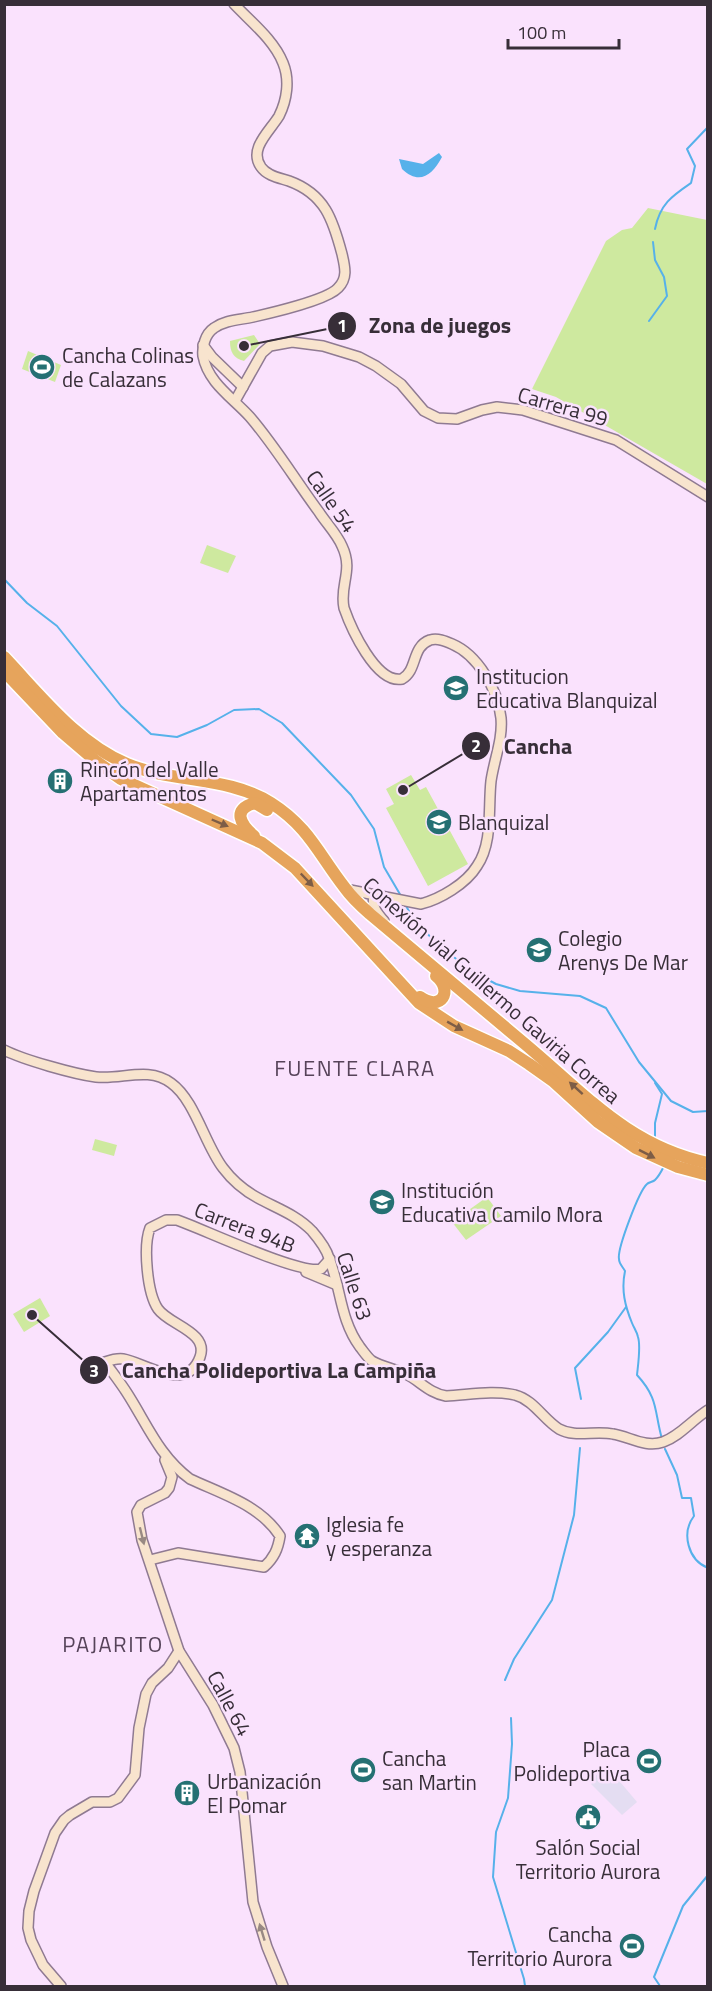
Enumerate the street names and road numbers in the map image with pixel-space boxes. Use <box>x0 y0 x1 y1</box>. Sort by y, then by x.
street label: Carrera 99 <box>514 378 612 434</box>
street label: Calle 54 <box>299 463 365 539</box>
street label: Conexión vial Guillermo Gaviria Correa <box>356 869 628 1111</box>
street label: Carrera 94B <box>190 1193 300 1261</box>
street label: Calle 63 <box>329 1248 381 1324</box>
street label: Calle 64 <box>199 1664 261 1742</box>

